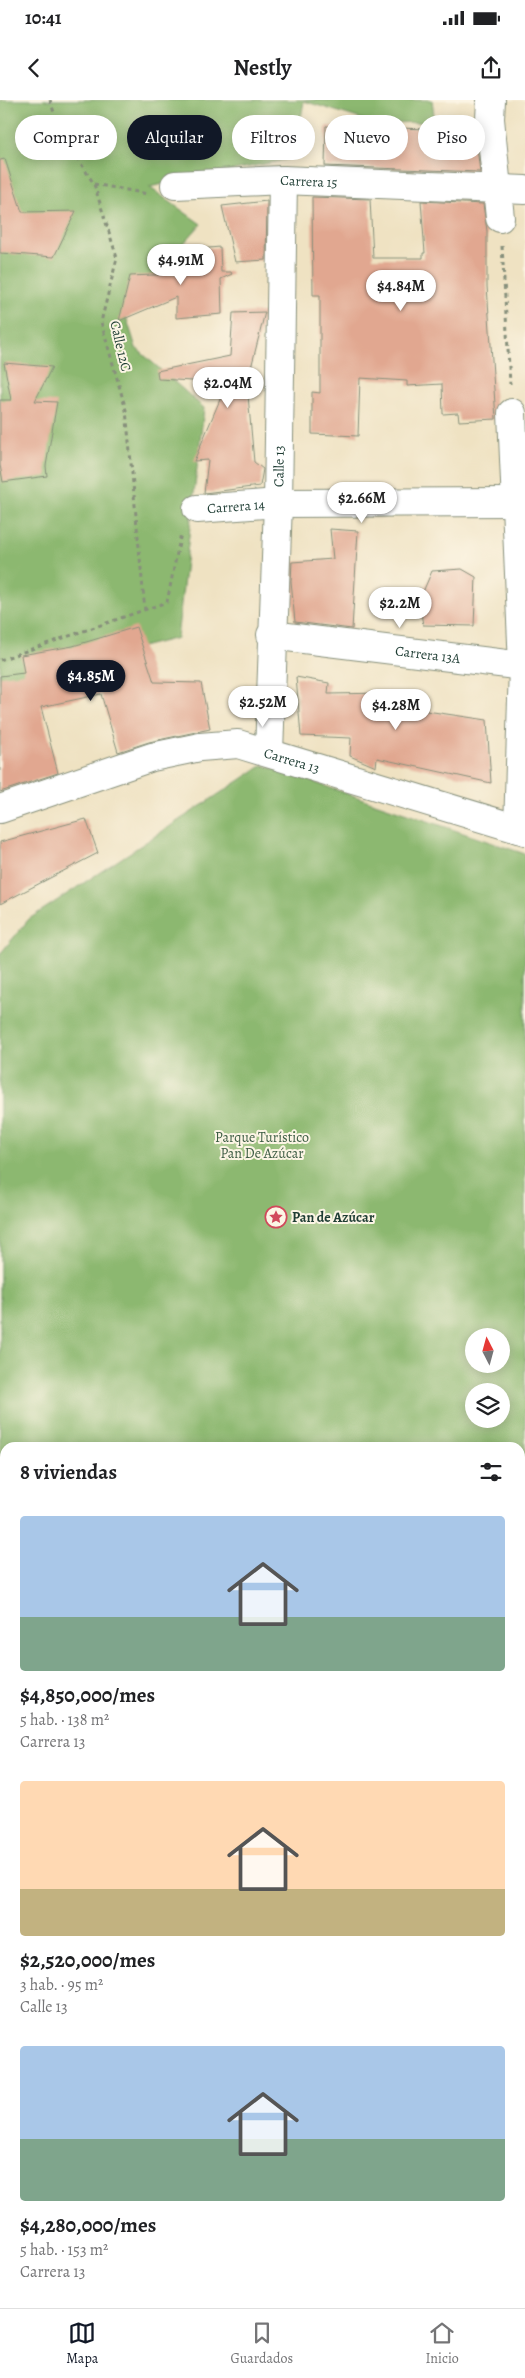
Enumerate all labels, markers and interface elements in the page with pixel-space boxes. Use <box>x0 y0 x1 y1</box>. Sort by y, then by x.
text: 10:41 <box>25 5 62 31</box>
text: Nestly <box>233 53 292 83</box>
icon: back <box>20 54 48 82</box>
icon: share <box>477 54 505 82</box>
chip: Comprar <box>15 115 117 160</box>
chip: Alquilar <box>127 115 222 160</box>
chip: Filtros <box>232 115 315 160</box>
chip: Nuevo <box>325 115 408 160</box>
chip: Piso <box>418 115 485 160</box>
street label: Carrera 15 <box>280 171 338 192</box>
pin: $4.91M <box>140 244 222 286</box>
text: $4.91M <box>158 249 204 271</box>
pin: $4.84M <box>360 270 442 312</box>
text: $4.84M <box>377 275 425 297</box>
street label: Calle 12C <box>105 319 136 373</box>
pin: $2.04M <box>187 366 269 409</box>
text: $2.04M <box>204 372 252 394</box>
street label: Calle 13 <box>269 445 289 487</box>
pin: $2.66M <box>321 482 403 524</box>
text: $2.66M <box>338 487 386 509</box>
street label: Carrera 14 <box>206 495 265 518</box>
pin: $2.2M <box>365 586 435 629</box>
text: $2.2M <box>380 592 420 614</box>
street label: Carrera 13A <box>394 641 462 668</box>
pin: $4.85M <box>50 660 132 702</box>
text: $4.85M <box>67 665 115 687</box>
pin: $2.52M <box>222 686 304 728</box>
pin: $4.28M <box>355 688 437 731</box>
text: $2.52M <box>239 691 287 713</box>
text: $4.28M <box>372 694 420 716</box>
street label: Carrera 13 <box>261 743 322 778</box>
park label: Parque Turístico Pan De Azúcar <box>215 1128 309 1163</box>
place icon: Pan de Azúcar <box>264 1205 288 1229</box>
place label: Pan de Azúcar <box>292 1208 375 1227</box>
north arrow <box>465 1328 510 1372</box>
map controls <box>465 1328 510 1428</box>
button: layers <box>465 1383 510 1428</box>
text: 8 viviendas <box>20 1458 117 1486</box>
icon: filters <box>477 1458 505 1486</box>
icon: home <box>218 1549 308 1639</box>
text: $4,850,000/mes <box>20 1681 155 1709</box>
text: 5 hab. · 138 m² <box>20 1709 109 1731</box>
text: Carrera 13 <box>20 1731 85 1753</box>
icon: home <box>218 1814 308 1904</box>
text: $2,520,000/mes <box>20 1946 155 1974</box>
text: 3 hab. · 95 m² <box>20 1974 103 1996</box>
text: Calle 13 <box>20 1996 68 2018</box>
icon: home <box>218 2079 308 2169</box>
text: $4,280,000/mes <box>20 2211 156 2239</box>
text: 5 hab. · 153 m² <box>20 2239 108 2261</box>
text: Carrera 13 <box>20 2261 85 2283</box>
tab: Mapa <box>66 2319 98 2368</box>
tab: Guardados <box>231 2319 293 2368</box>
tab: Inicio <box>425 2319 459 2368</box>

